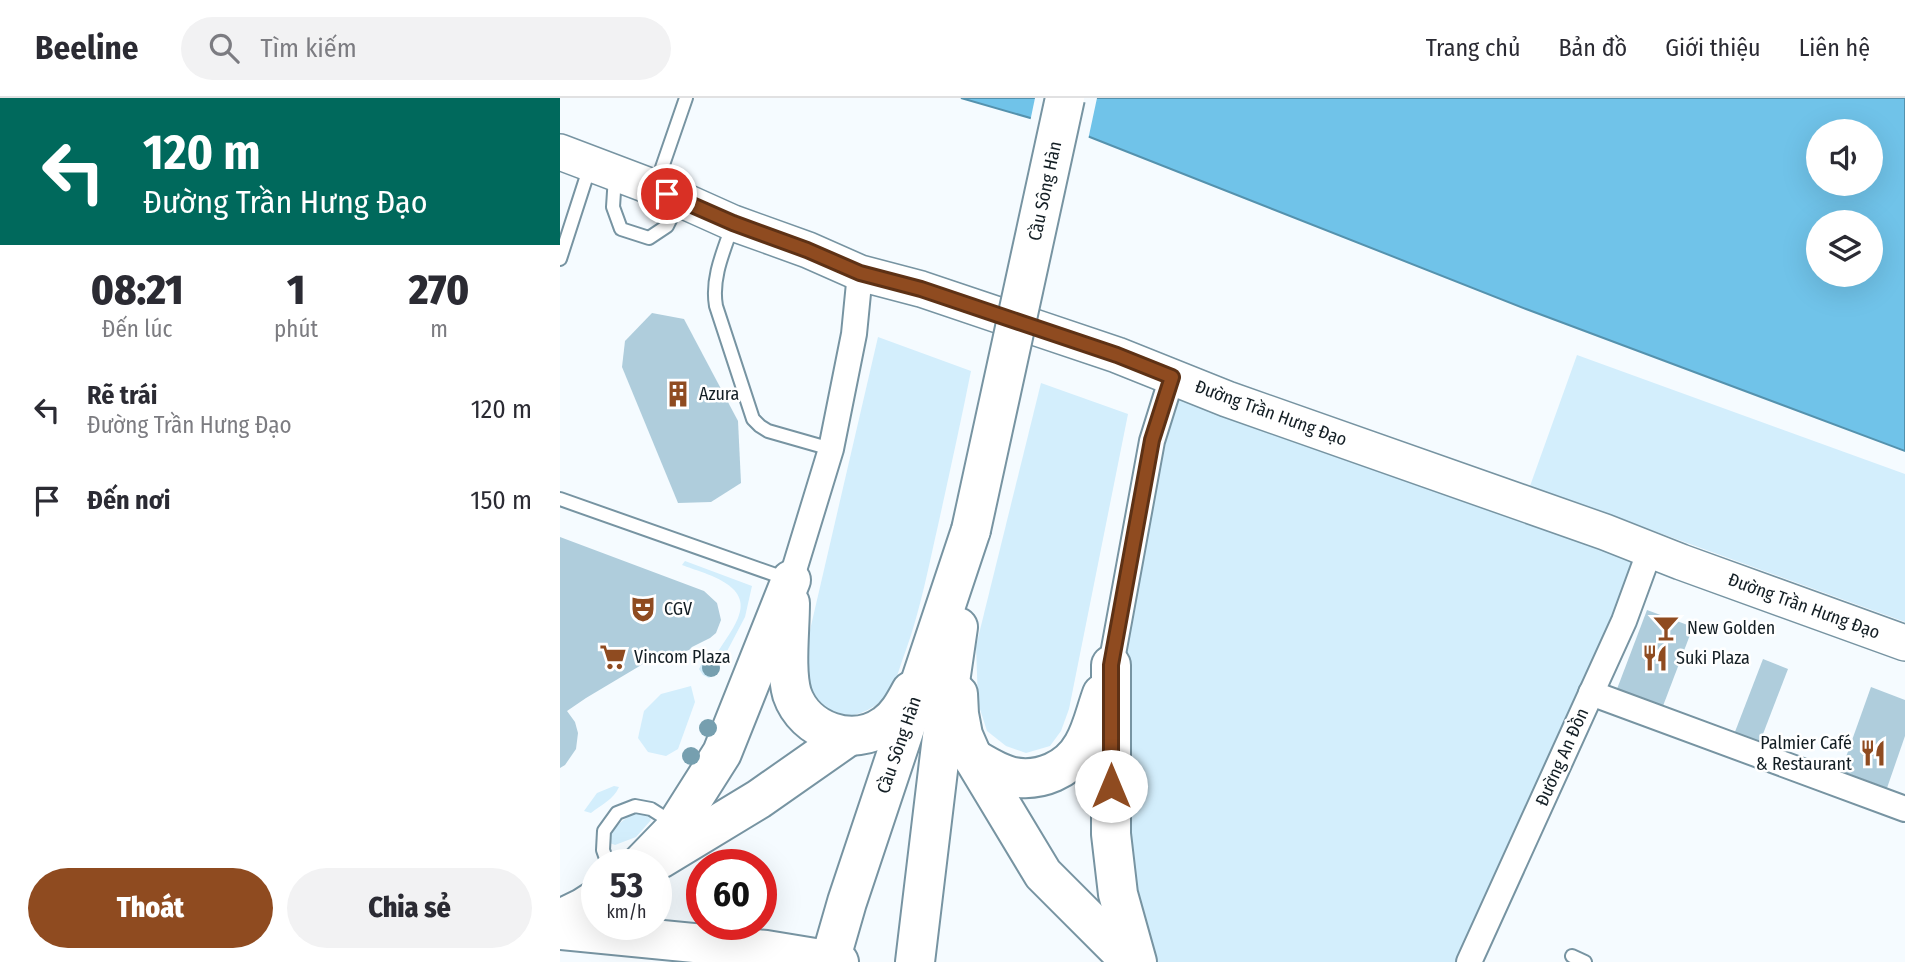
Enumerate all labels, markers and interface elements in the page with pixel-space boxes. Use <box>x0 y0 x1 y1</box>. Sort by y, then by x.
search box <box>181 17 671 80</box>
text: Beeline <box>35 28 139 68</box>
icon: search <box>205 29 243 67</box>
text: Tìm kiếm <box>261 33 357 64</box>
text: Trang chủ <box>1426 34 1520 62</box>
text: Bản đồ <box>1558 34 1627 62</box>
text: Giới thiệu <box>1665 34 1761 62</box>
text: Liên hệ <box>1799 34 1870 62</box>
map controls <box>1806 119 1883 287</box>
button: sound <box>1806 119 1883 196</box>
text: 120 m <box>143 123 261 182</box>
icon: left <box>28 126 119 217</box>
street label: Cầu Sông Hàn <box>1024 139 1066 243</box>
pin <box>637 164 697 224</box>
icon: arrive <box>648 175 686 213</box>
text: Đường Trần Hưng Đạo <box>143 183 428 221</box>
button: layers <box>1806 210 1883 287</box>
text: 08:21 <box>91 265 183 315</box>
text: 1 <box>287 265 305 315</box>
text: 270 <box>409 265 469 315</box>
text: Đến lúc <box>102 315 172 343</box>
text: phút <box>274 315 318 343</box>
text: m <box>430 315 448 343</box>
street label: Đường Trần Hưng Đạo <box>1192 375 1350 451</box>
building icon: Azura <box>663 379 693 409</box>
text: Rẽ trái <box>87 380 157 411</box>
place label: Azura <box>699 383 740 405</box>
icon: left <box>28 391 66 429</box>
text: 120 m <box>471 394 532 425</box>
text: Đường Trần Hưng Đạo <box>87 411 292 439</box>
icon: arrive <box>28 482 66 520</box>
text: Đến nơi <box>87 485 170 516</box>
text: 150 m <box>470 485 532 516</box>
street label: Đường Trần Hưng Đạo <box>1725 568 1883 644</box>
theatre icon: CGV <box>628 594 658 624</box>
place label: CGV <box>664 598 693 620</box>
bar icon: New Golden <box>1651 613 1681 643</box>
place label: New Golden <box>1687 617 1775 639</box>
supermarket icon: Vincom Plaza <box>598 642 628 672</box>
restaurant icon: Suki Plaza <box>1640 643 1670 673</box>
place label: Vincom Plaza <box>634 646 731 668</box>
place label: Suki Plaza <box>1676 647 1750 669</box>
street label: Cầu Sông Hàn <box>872 694 926 796</box>
street label: Đường An Đồn <box>1531 705 1593 809</box>
place label: Palmier Café & Restaurant <box>1756 732 1852 775</box>
restaurant icon: Palmier Café & Restaurant <box>1858 738 1888 768</box>
position arrow <box>1074 749 1148 823</box>
speed limit sign: 60 <box>686 849 777 940</box>
text: 53 <box>610 864 643 906</box>
button: Thoát <box>28 868 273 948</box>
button: Chia sẻ <box>287 868 532 948</box>
text: km/h <box>606 901 647 923</box>

